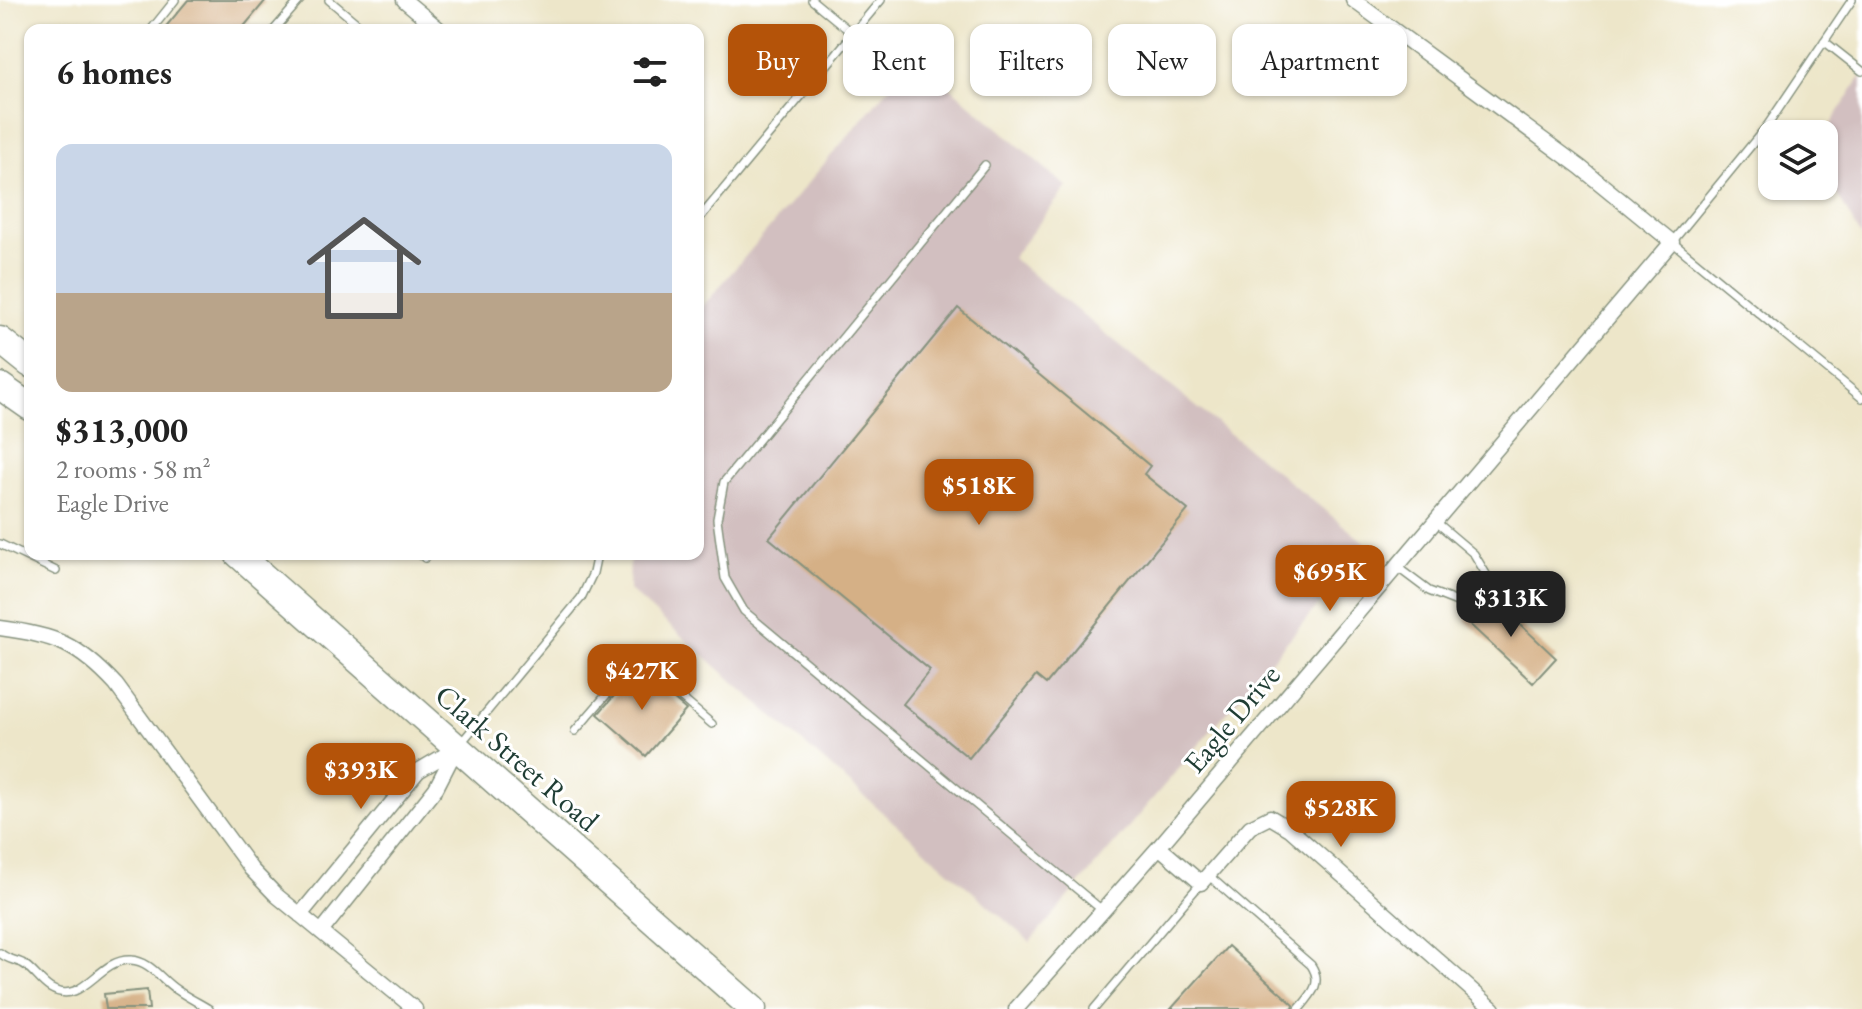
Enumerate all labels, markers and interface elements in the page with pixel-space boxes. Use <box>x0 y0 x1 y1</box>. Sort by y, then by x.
chip: Buy <box>728 24 827 96</box>
chip: Rent <box>843 24 954 96</box>
chip: Filters <box>970 24 1092 96</box>
chip: New <box>1108 24 1216 96</box>
chip: Apartment <box>1232 24 1407 96</box>
text: 6 homes <box>56 50 172 94</box>
icon: filters <box>628 50 672 94</box>
map controls <box>1758 120 1838 200</box>
button: layers <box>1758 120 1838 200</box>
icon: home <box>292 196 436 340</box>
text: $313,000 <box>56 408 188 452</box>
text: 2 rooms · 58 m² <box>56 452 211 486</box>
pin: $518K <box>923 459 1035 527</box>
text: $518K <box>942 468 1016 502</box>
text: Eagle Drive <box>56 486 169 520</box>
pin: $695K <box>1274 545 1386 613</box>
text: $695K <box>1293 554 1367 588</box>
pin: $313K <box>1455 571 1567 639</box>
text: $313K <box>1474 580 1548 614</box>
pin: $427K <box>586 644 698 712</box>
text: $427K <box>605 653 679 687</box>
street label: Eagle Drive <box>1175 656 1288 781</box>
street label: Clark Street Road <box>427 676 608 840</box>
pin: $393K <box>305 743 417 811</box>
text: $393K <box>324 752 398 786</box>
pin: $528K <box>1285 781 1397 849</box>
text: $528K <box>1304 790 1378 824</box>

